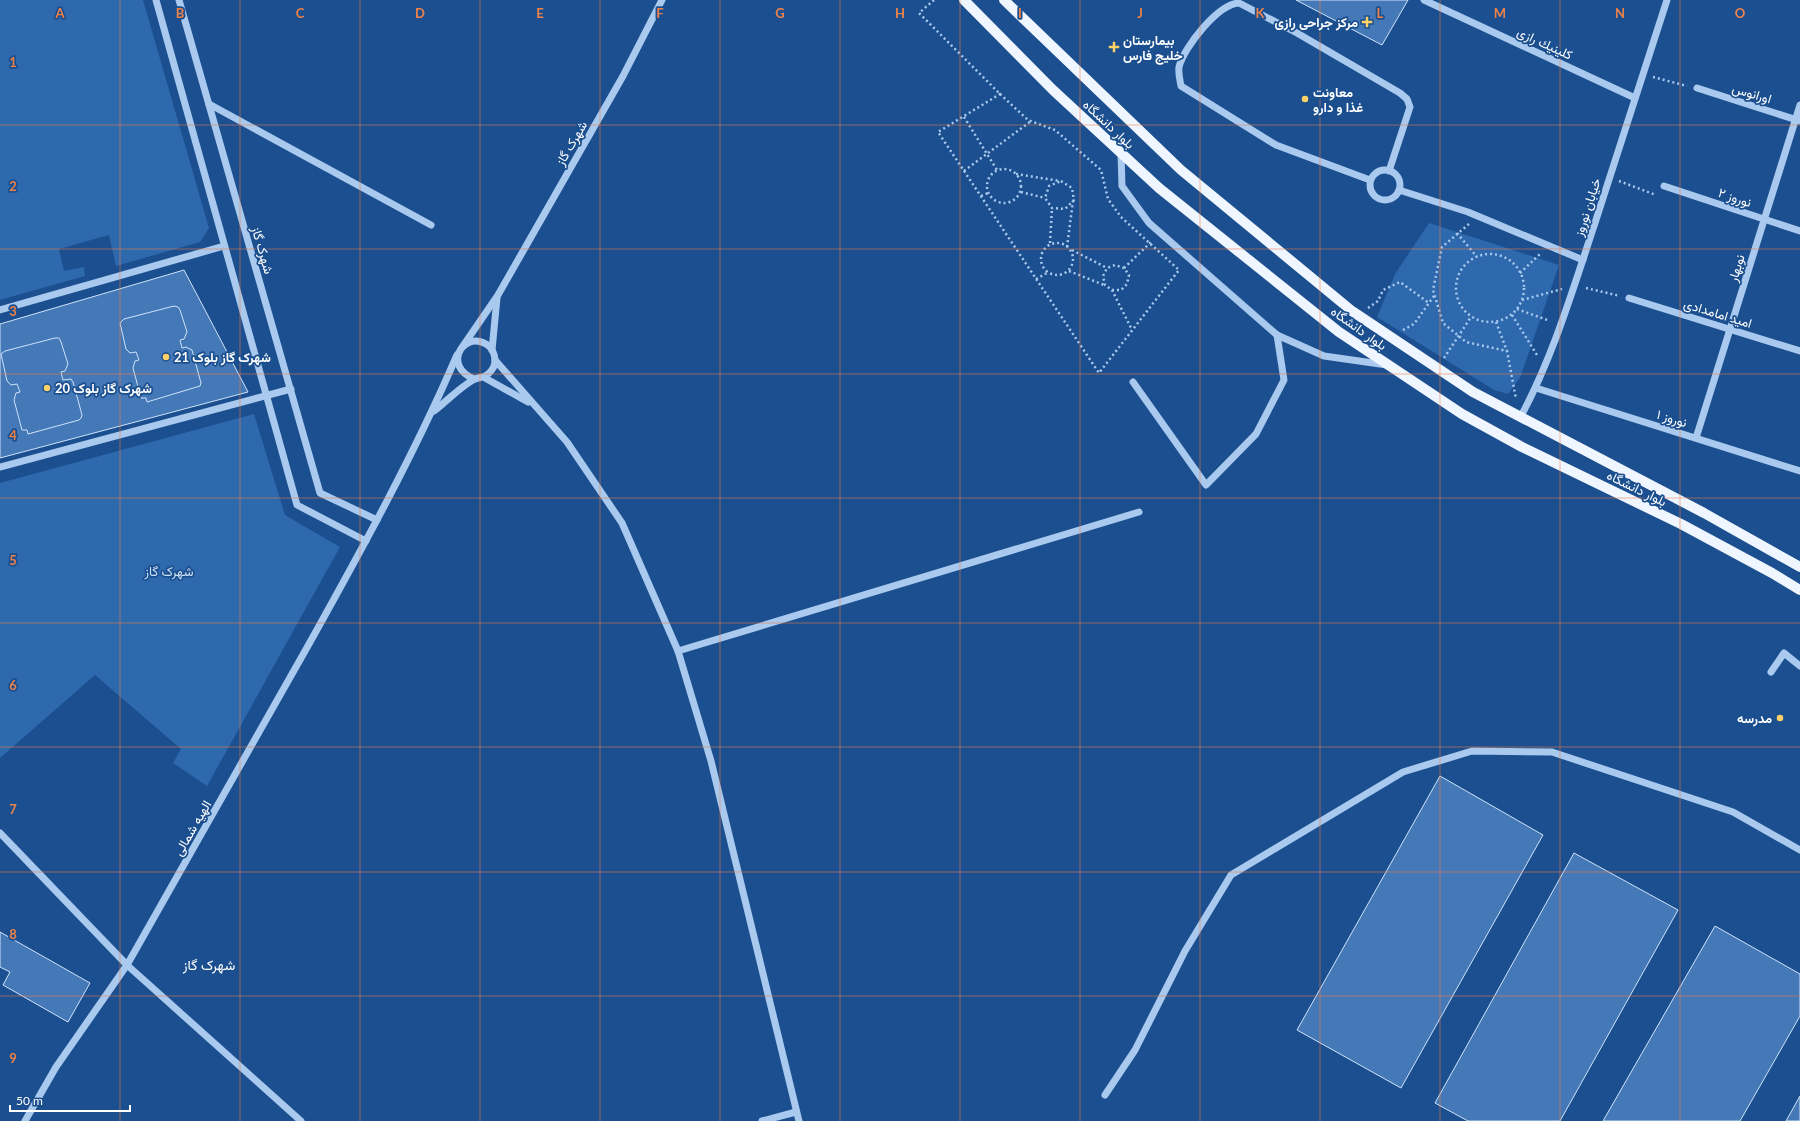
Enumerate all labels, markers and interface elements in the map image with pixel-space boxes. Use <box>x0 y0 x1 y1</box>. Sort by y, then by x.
text: A <box>54 5 65 21</box>
text: B <box>176 5 185 21</box>
text: C <box>296 5 305 21</box>
text: D <box>415 5 425 21</box>
text: E <box>536 5 544 21</box>
text: F <box>656 5 664 21</box>
text: G <box>775 5 785 21</box>
text: H <box>895 5 905 21</box>
text: I <box>1018 5 1022 21</box>
text: J <box>1137 5 1143 21</box>
text: K <box>1256 5 1266 21</box>
text: L <box>1377 5 1384 21</box>
text: M <box>1494 5 1506 21</box>
text: N <box>1615 5 1625 21</box>
text: O <box>1735 5 1746 21</box>
place label: مرکز جراحی رازی <box>1274 14 1358 31</box>
marker: مرکز جراحی رازی <box>1361 16 1373 28</box>
street label: كلينيك رازی <box>1514 23 1575 64</box>
place label: بیمارستان خلیج فارس <box>1123 32 1183 65</box>
marker: بیمارستان خلیج فارس <box>1108 41 1120 53</box>
text: 1 <box>9 54 17 70</box>
street label: اورانوس <box>1730 79 1774 107</box>
place label: معاونت غذا و دارو <box>1313 84 1363 116</box>
marker: معاونت غذا و دارو <box>1300 94 1310 104</box>
street label: بلوار دانشگاه <box>1079 96 1138 153</box>
street label: شهرک گاز <box>551 118 591 170</box>
street label: خیابان نوروز <box>1570 176 1605 239</box>
text: 2 <box>9 178 17 194</box>
street label: نوروز ۲ <box>1716 184 1754 211</box>
street label: شهرک گاز <box>247 223 277 276</box>
street label: نوبهار <box>1724 252 1749 285</box>
street label: امید امامدادی <box>1682 295 1754 332</box>
text: 3 <box>9 303 17 319</box>
street label: بلوار دانشگاه <box>1327 303 1390 354</box>
place label: شهرک گاز بلوک 21 <box>174 349 271 366</box>
marker: شهرک گاز بلوک 21 <box>161 352 171 362</box>
place label: شهرک گاز بلوک 20 <box>55 380 152 397</box>
marker: شهرک گاز بلوک 20 <box>42 383 52 393</box>
street label: نوروز ۱ <box>1655 406 1689 431</box>
text: 4 <box>9 427 17 443</box>
street label: بلوار دانشگاه <box>1604 467 1670 510</box>
text: 5 <box>9 552 17 568</box>
park label: شهرک گاز <box>144 563 193 580</box>
text: 6 <box>9 677 17 693</box>
place label: مدرسه <box>1737 710 1772 727</box>
marker: مدرسه <box>1775 713 1785 723</box>
street label: الهیه شمالی <box>170 797 215 859</box>
text: 7 <box>9 801 17 817</box>
text: 8 <box>9 926 17 942</box>
district label: شهرک گاز <box>182 956 235 974</box>
text: 9 <box>9 1050 17 1066</box>
scale bar <box>10 1087 130 1113</box>
text: 50 m <box>16 1093 43 1108</box>

